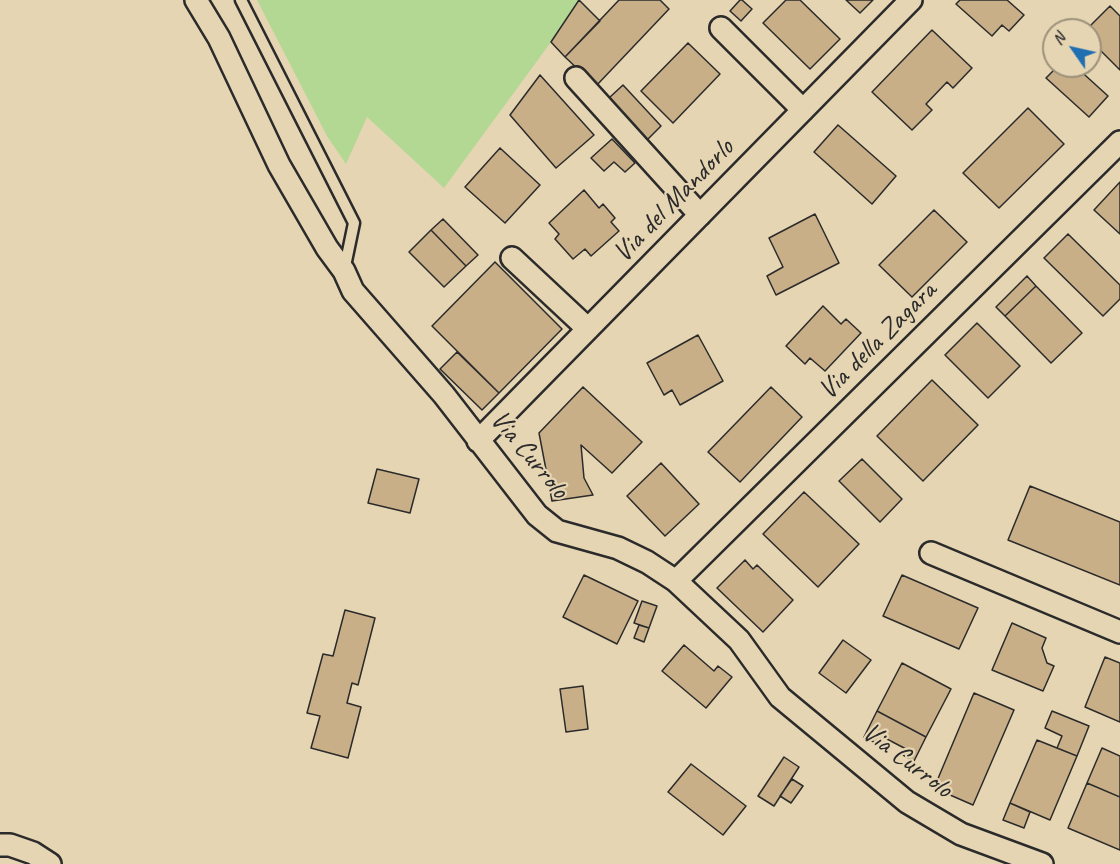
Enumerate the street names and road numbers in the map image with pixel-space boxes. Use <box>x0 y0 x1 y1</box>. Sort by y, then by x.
street label: Via del Mandorlo <box>607 132 741 270</box>
street label: Via della Zagara <box>812 275 944 407</box>
street label: Via Currolo <box>482 404 576 506</box>
street label: Via Currolo <box>855 716 959 806</box>

